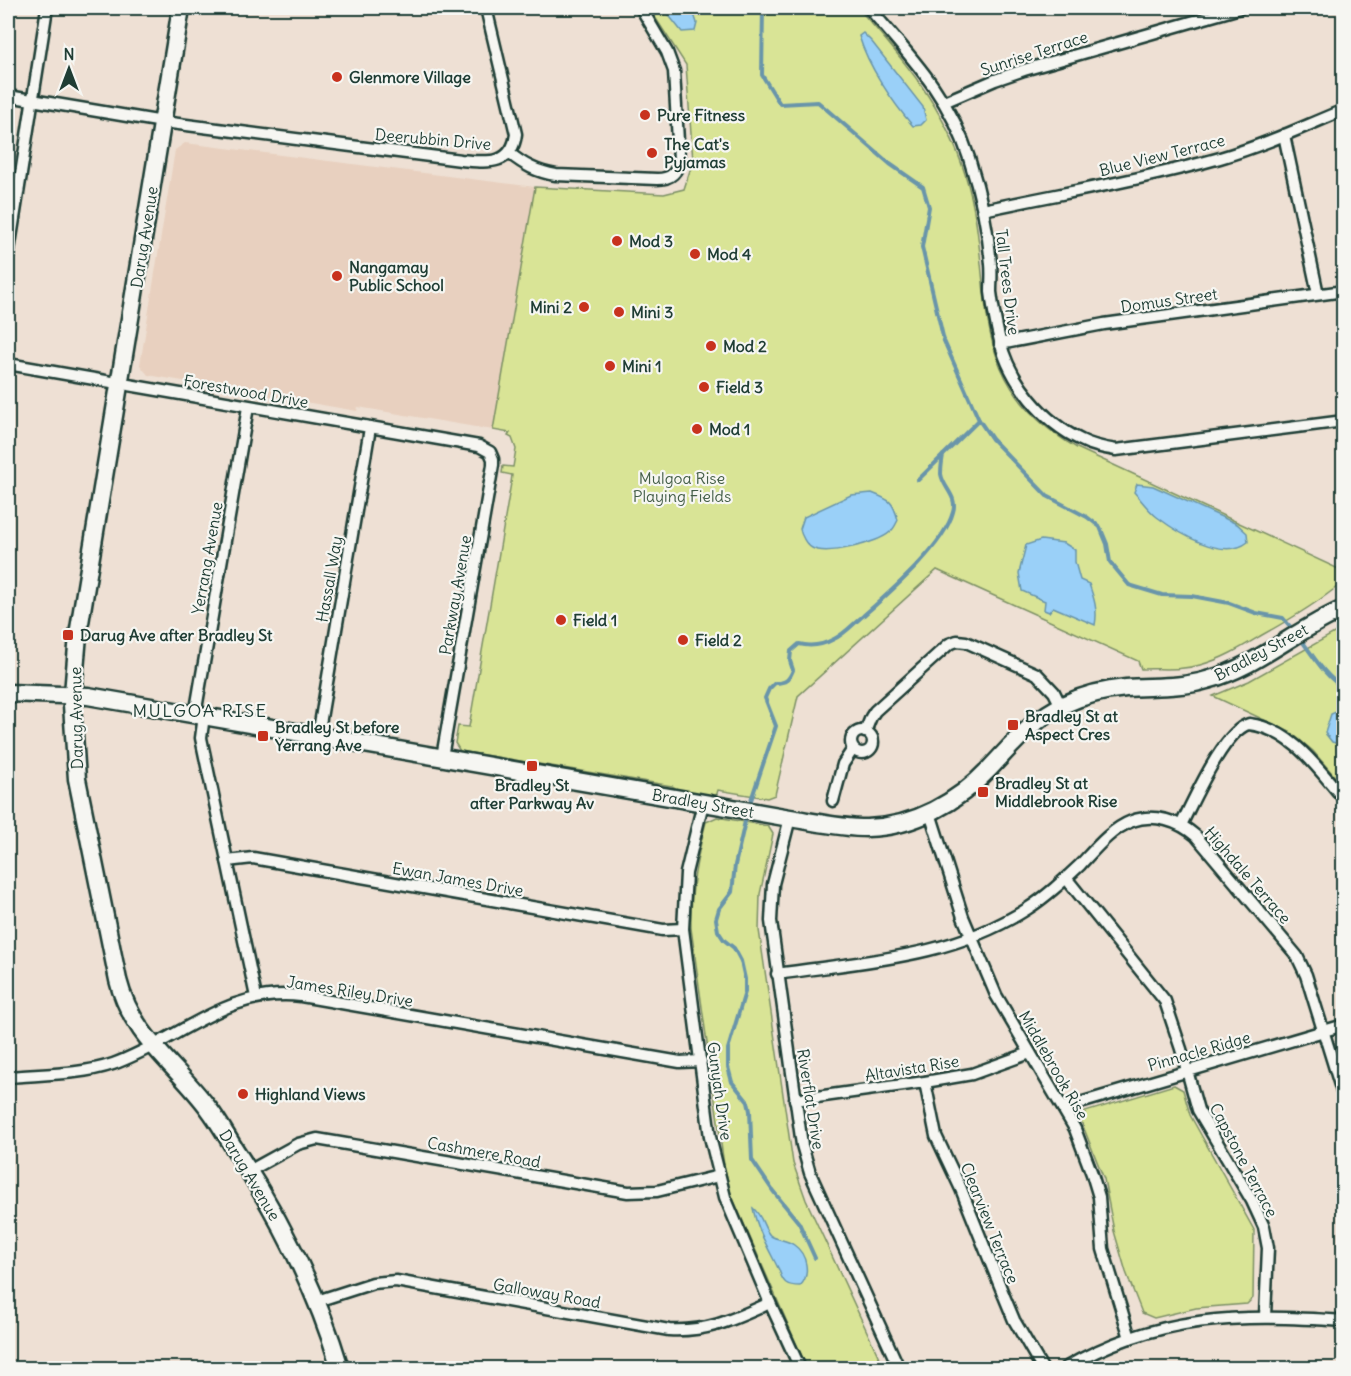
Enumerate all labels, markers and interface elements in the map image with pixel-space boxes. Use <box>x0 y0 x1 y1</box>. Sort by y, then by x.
street label: Sunrise Terrace <box>978 26 1090 80</box>
north arrow <box>39 39 99 99</box>
text: N <box>63 44 75 64</box>
place label: Glenmore Village <box>349 67 471 88</box>
marker: Glenmore Village <box>330 70 344 84</box>
place label: Pure Fitness <box>657 105 745 125</box>
marker: Pure Fitness <box>638 108 652 122</box>
street label: Deerubbin Drive <box>374 124 492 154</box>
street label: Blue View Terrace <box>1097 130 1227 180</box>
place label: The Cat's Pyjamas <box>664 134 729 173</box>
marker: The Cat's Pyjamas <box>645 146 659 160</box>
street label: Darug Avenue <box>126 185 162 289</box>
street label: Tall Trees Drive <box>992 228 1024 336</box>
place label: Mod 3 <box>629 231 673 251</box>
marker: Mod 3 <box>610 234 624 248</box>
place label: Mod 4 <box>707 244 751 264</box>
marker: Mod 4 <box>688 247 702 261</box>
place label: Nangamay Public School <box>349 257 444 295</box>
marker: Nangamay Public School <box>330 269 344 283</box>
street label: Domus Street <box>1119 283 1219 317</box>
place label: Mini 2 <box>530 297 572 317</box>
marker: Mini 2 <box>577 300 591 314</box>
place label: Mini 3 <box>631 302 673 322</box>
marker: Mini 3 <box>612 305 626 319</box>
place label: Mod 2 <box>723 336 767 356</box>
marker: Mod 2 <box>704 339 718 353</box>
place label: Mini 1 <box>622 356 662 376</box>
marker: Mini 1 <box>603 359 617 373</box>
street label: Forestwood Drive <box>182 370 310 412</box>
place label: Field 3 <box>716 377 763 397</box>
marker: Field 3 <box>697 380 711 394</box>
place label: Mod 1 <box>709 419 750 439</box>
marker: Mod 1 <box>690 422 704 436</box>
park label: Mulgoa Rise Playing Fields <box>633 468 731 506</box>
street label: Yerrang Avenue <box>187 500 227 616</box>
street label: Hassall Way <box>312 534 346 624</box>
street label: Parkway Avenue <box>435 534 475 656</box>
place label: Field 1 <box>573 610 617 630</box>
marker: Field 1 <box>554 613 568 627</box>
street label: Bradley Street <box>1211 619 1312 685</box>
place label: Darug Ave after Bradley St <box>80 625 273 646</box>
marker: Darug Ave after Bradley St <box>61 628 75 642</box>
place label: Field 2 <box>695 630 742 650</box>
marker: Field 2 <box>676 633 690 647</box>
street label: Darug Avenue <box>65 667 87 769</box>
district label: MULGOA RISE <box>132 699 268 722</box>
place label: Bradley St at Aspect Cres <box>1025 706 1118 745</box>
place label: Bradley St before Yerrang Ave <box>274 717 400 756</box>
marker: Bradley St at Aspect Cres <box>1006 718 1020 732</box>
marker: Bradley St before Yerrang Ave <box>256 729 270 743</box>
marker: Bradley St after Parkway Av <box>525 759 539 773</box>
place label: Bradley St at Middlebrook Rise <box>995 773 1118 811</box>
place label: Bradley St after Parkway Av <box>470 775 594 814</box>
street label: Bradley Street <box>650 784 756 822</box>
marker: Bradley St at Middlebrook Rise <box>976 785 990 799</box>
street label: Highdale Terrace <box>1200 822 1296 928</box>
street label: Ewan James Drive <box>391 858 525 900</box>
street label: James Riley Drive <box>285 971 415 1011</box>
street label: Middlebrook Rise <box>1015 1007 1093 1123</box>
street label: Pinnacle Ridge <box>1145 1027 1253 1075</box>
street label: Gunyah Drive <box>703 1040 737 1142</box>
street label: Riverflat Drive <box>793 1047 829 1151</box>
street label: Altavista Rise <box>864 1051 960 1085</box>
place label: Highland Views <box>255 1084 366 1105</box>
marker: Highland Views <box>236 1087 250 1101</box>
street label: Capstone Terrace <box>1206 1100 1282 1220</box>
street label: Darug Avenue <box>215 1126 285 1224</box>
street label: Cashmere Road <box>426 1132 542 1172</box>
street label: Clearview Terrace <box>957 1159 1023 1287</box>
street label: Galloway Road <box>492 1274 602 1312</box>

